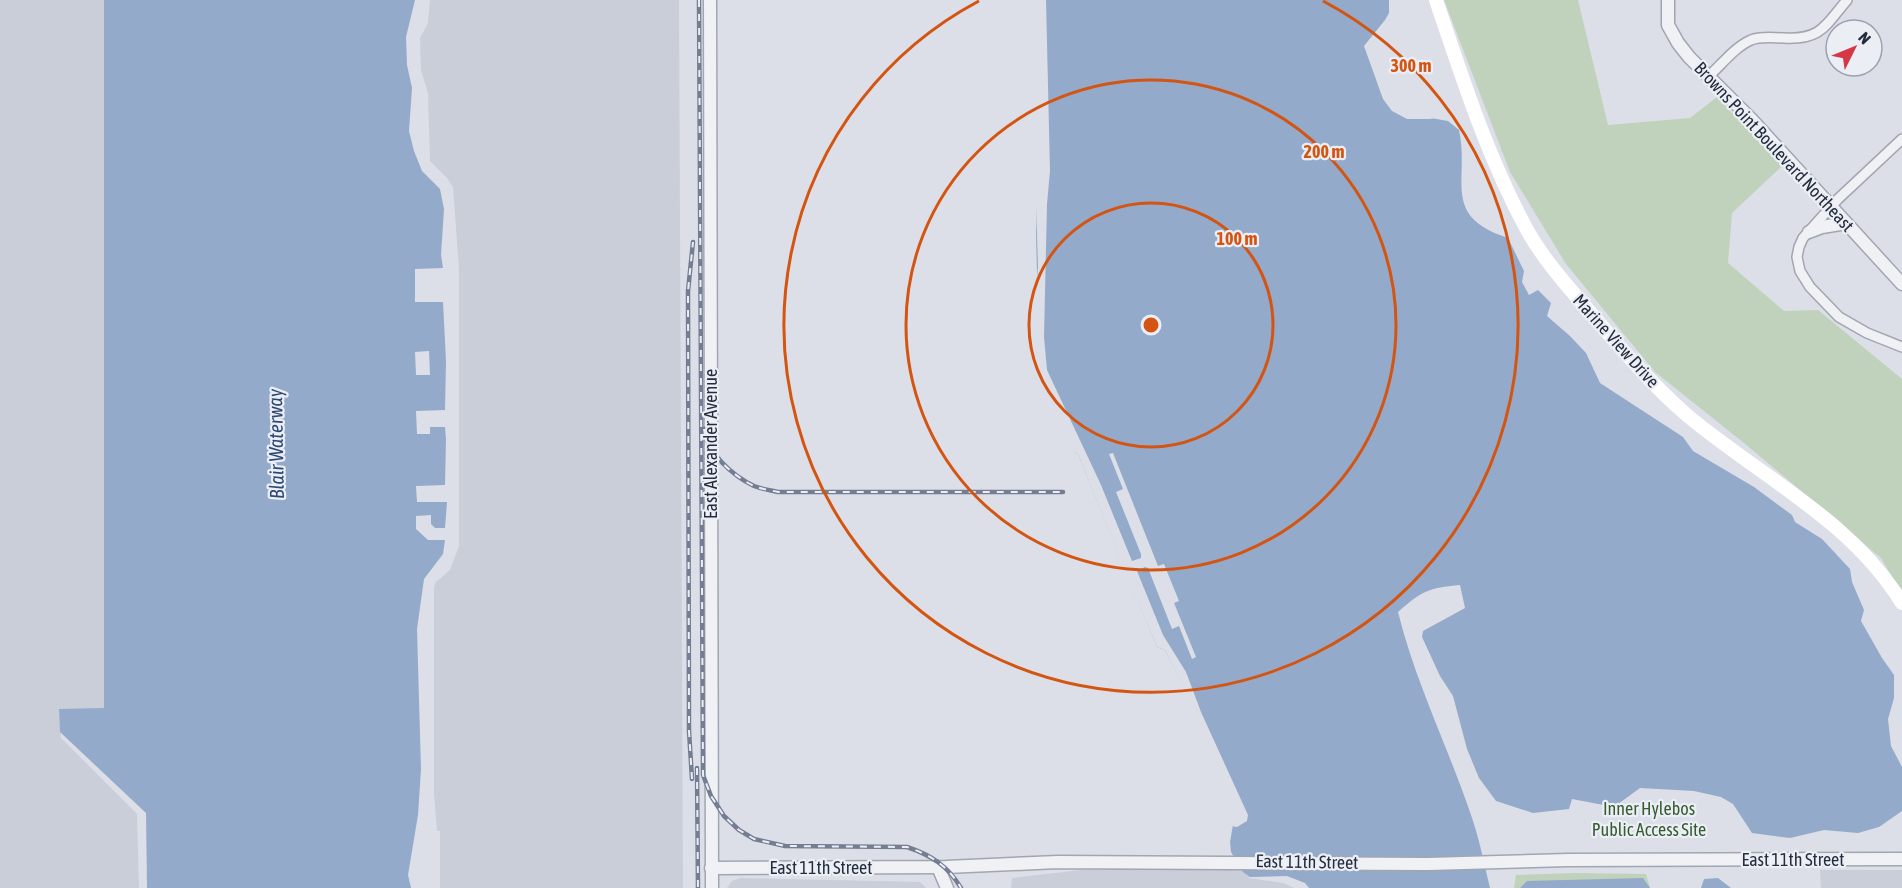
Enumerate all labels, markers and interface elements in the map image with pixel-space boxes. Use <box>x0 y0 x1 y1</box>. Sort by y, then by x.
north arrow <box>1824 18 1884 78</box>
text: N <box>1855 28 1875 47</box>
text: 300 m <box>1391 55 1431 76</box>
street label: Browns Point Boulevard Northeast <box>1690 57 1859 236</box>
text: 200 m <box>1304 141 1344 162</box>
text: 100 m <box>1217 228 1257 249</box>
street label: Marine View Drive <box>1569 290 1664 392</box>
centre of rings <box>1141 315 1161 335</box>
street label: East Alexander Avenue <box>700 369 721 519</box>
water label: Blair Waterway <box>263 388 288 499</box>
park label: Inner Hylebos Public Access Site <box>1592 798 1706 840</box>
street label: East 11th Street <box>1742 849 1844 870</box>
street label: East 11th Street <box>1255 850 1359 873</box>
street label: East 11th Street <box>770 857 872 878</box>

